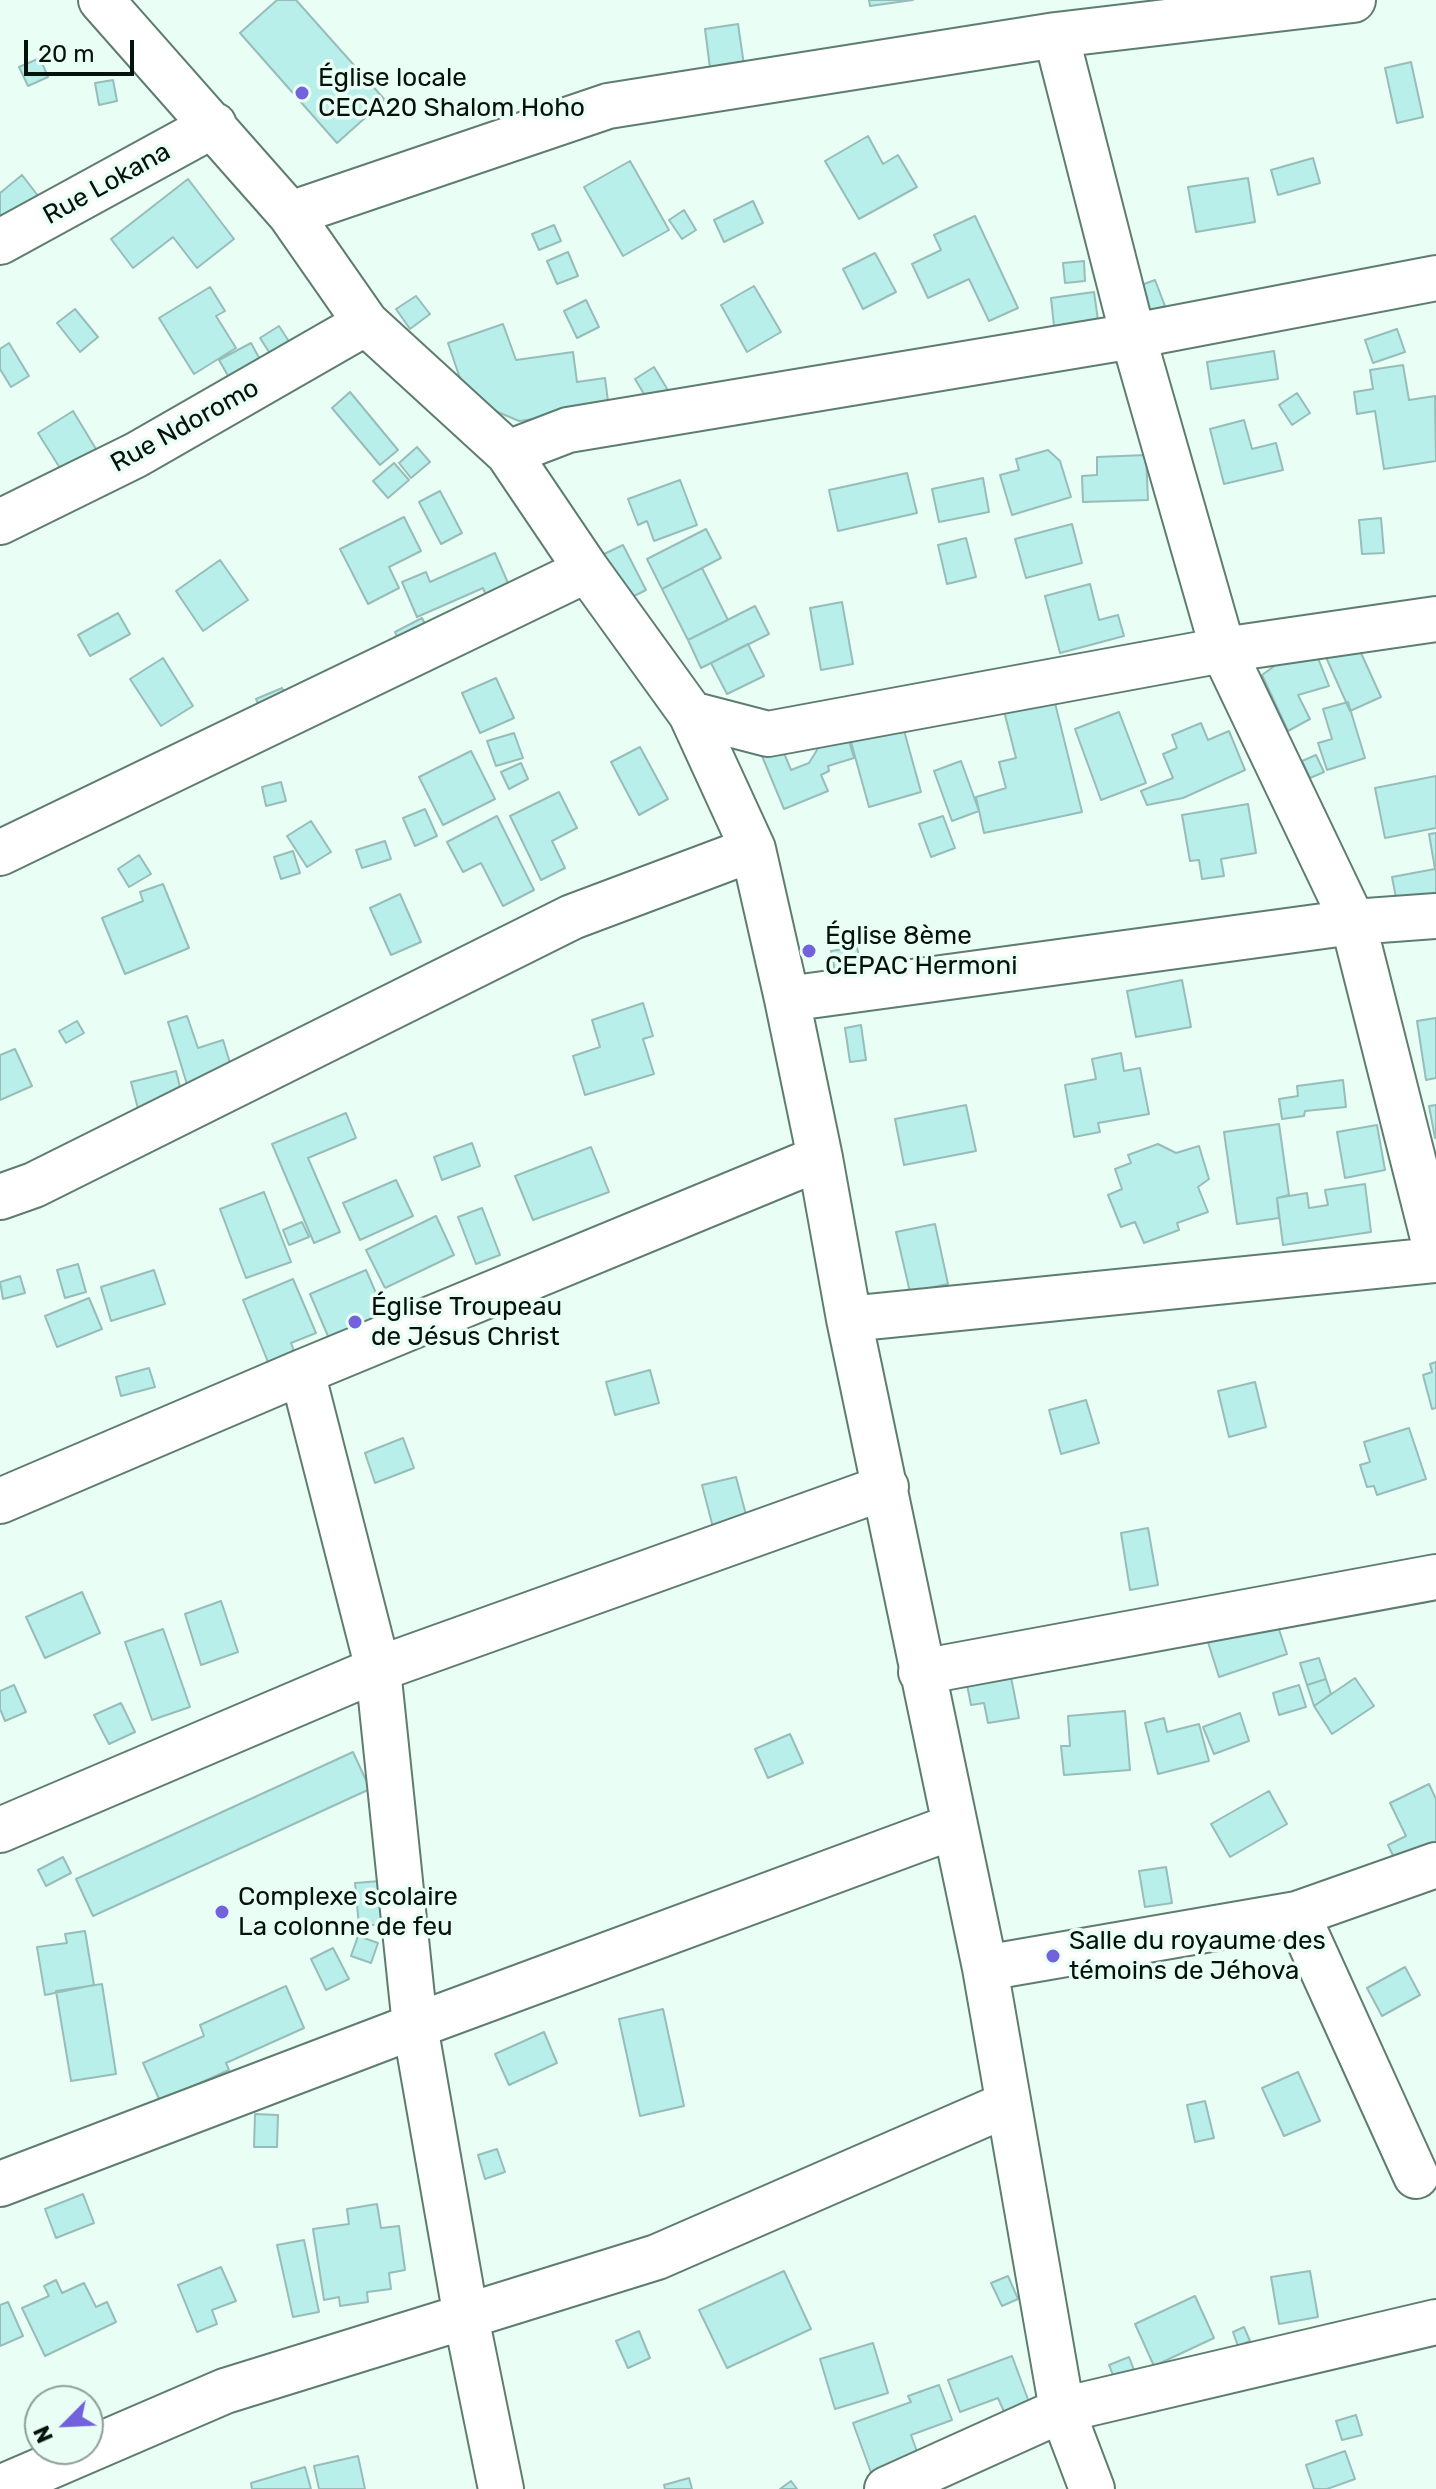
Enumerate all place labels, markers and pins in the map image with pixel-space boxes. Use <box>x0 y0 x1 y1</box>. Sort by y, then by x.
place label: Église locale CECA20 Shalom Hoho <box>318 62 585 124</box>
marker: Église locale CECA20 Shalom Hoho <box>293 84 311 102</box>
place label: Église 8ème CEPAC Hermoni <box>825 920 1018 982</box>
marker: Église 8ème CEPAC Hermoni <box>800 942 818 960</box>
place label: Église Troupeau de Jésus Christ <box>371 1291 562 1352</box>
marker: Église Troupeau de Jésus Christ <box>346 1313 364 1331</box>
place label: Complexe scolaire La colonne de feu <box>238 1881 458 1942</box>
marker: Complexe scolaire La colonne de feu <box>213 1903 231 1921</box>
place label: Salle du royaume des témoins de Jéhova <box>1069 1925 1326 1986</box>
marker: Salle du royaume des témoins de Jéhova <box>1044 1947 1062 1965</box>

